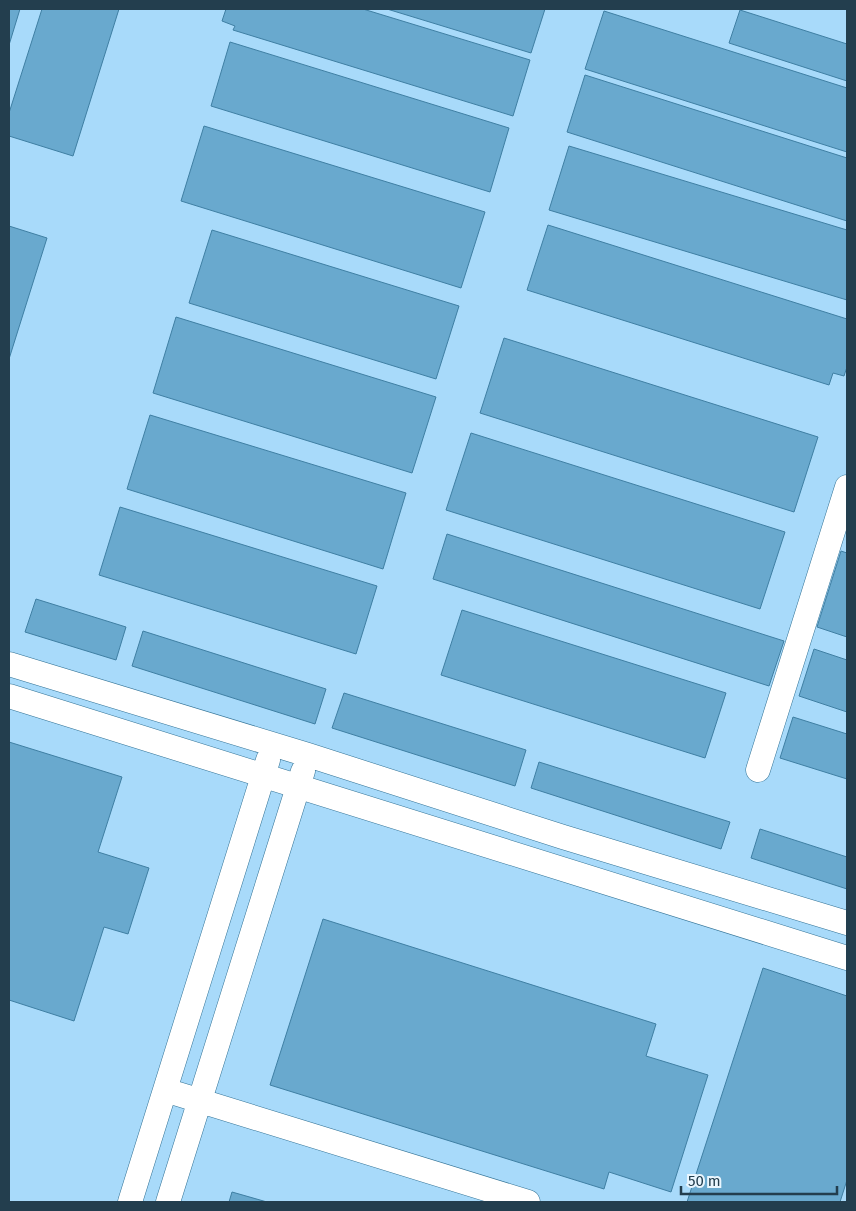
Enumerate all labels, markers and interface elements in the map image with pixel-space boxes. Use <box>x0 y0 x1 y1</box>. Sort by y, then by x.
scale bar <box>681 1164 837 1196</box>
text: 50 m <box>688 1172 721 1190</box>

